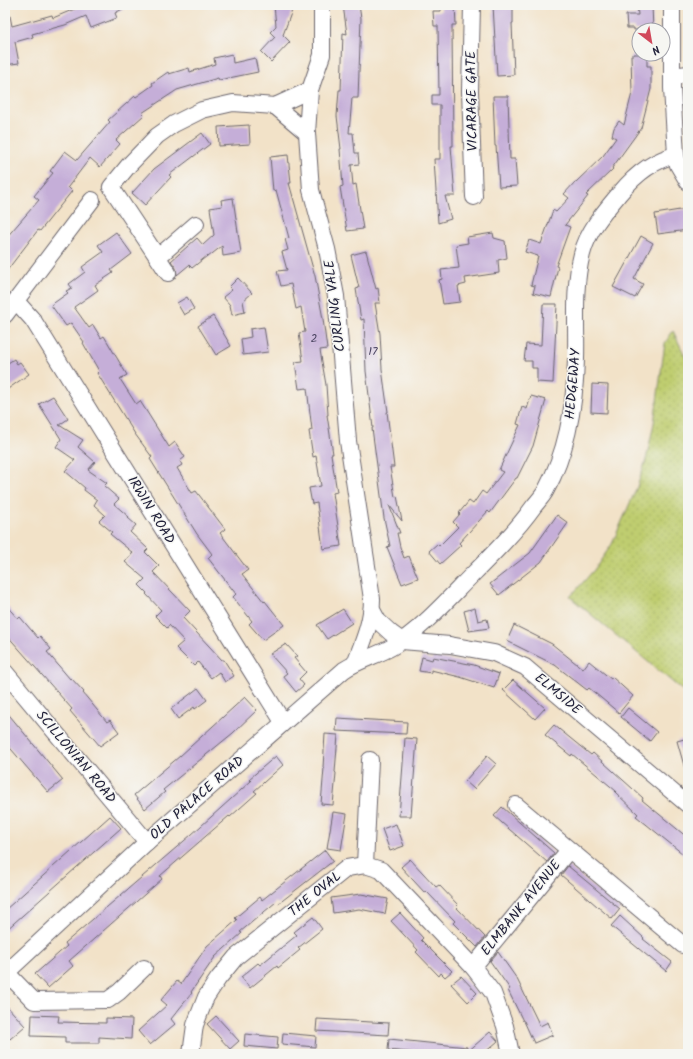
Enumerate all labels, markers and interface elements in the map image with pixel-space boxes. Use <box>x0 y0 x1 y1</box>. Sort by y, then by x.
north arrow <box>631 22 671 62</box>
text: N <box>648 40 663 59</box>
street label: VICARAGE GATE <box>460 50 484 151</box>
street label: CURLING VALE <box>318 258 352 353</box>
house number: 2 <box>311 329 318 348</box>
house number: 17 <box>368 342 378 361</box>
street label: HEDGEWAY <box>559 347 587 420</box>
street label: IRWIN ROAD <box>121 471 181 549</box>
street label: ELMSIDE <box>530 668 587 721</box>
street label: SCILLONIAN ROAD <box>30 706 122 808</box>
street label: OLD PALACE ROAD <box>145 750 249 846</box>
street label: ELMBANK AVENUE <box>475 855 567 961</box>
street label: THE OVAL <box>284 866 346 922</box>

